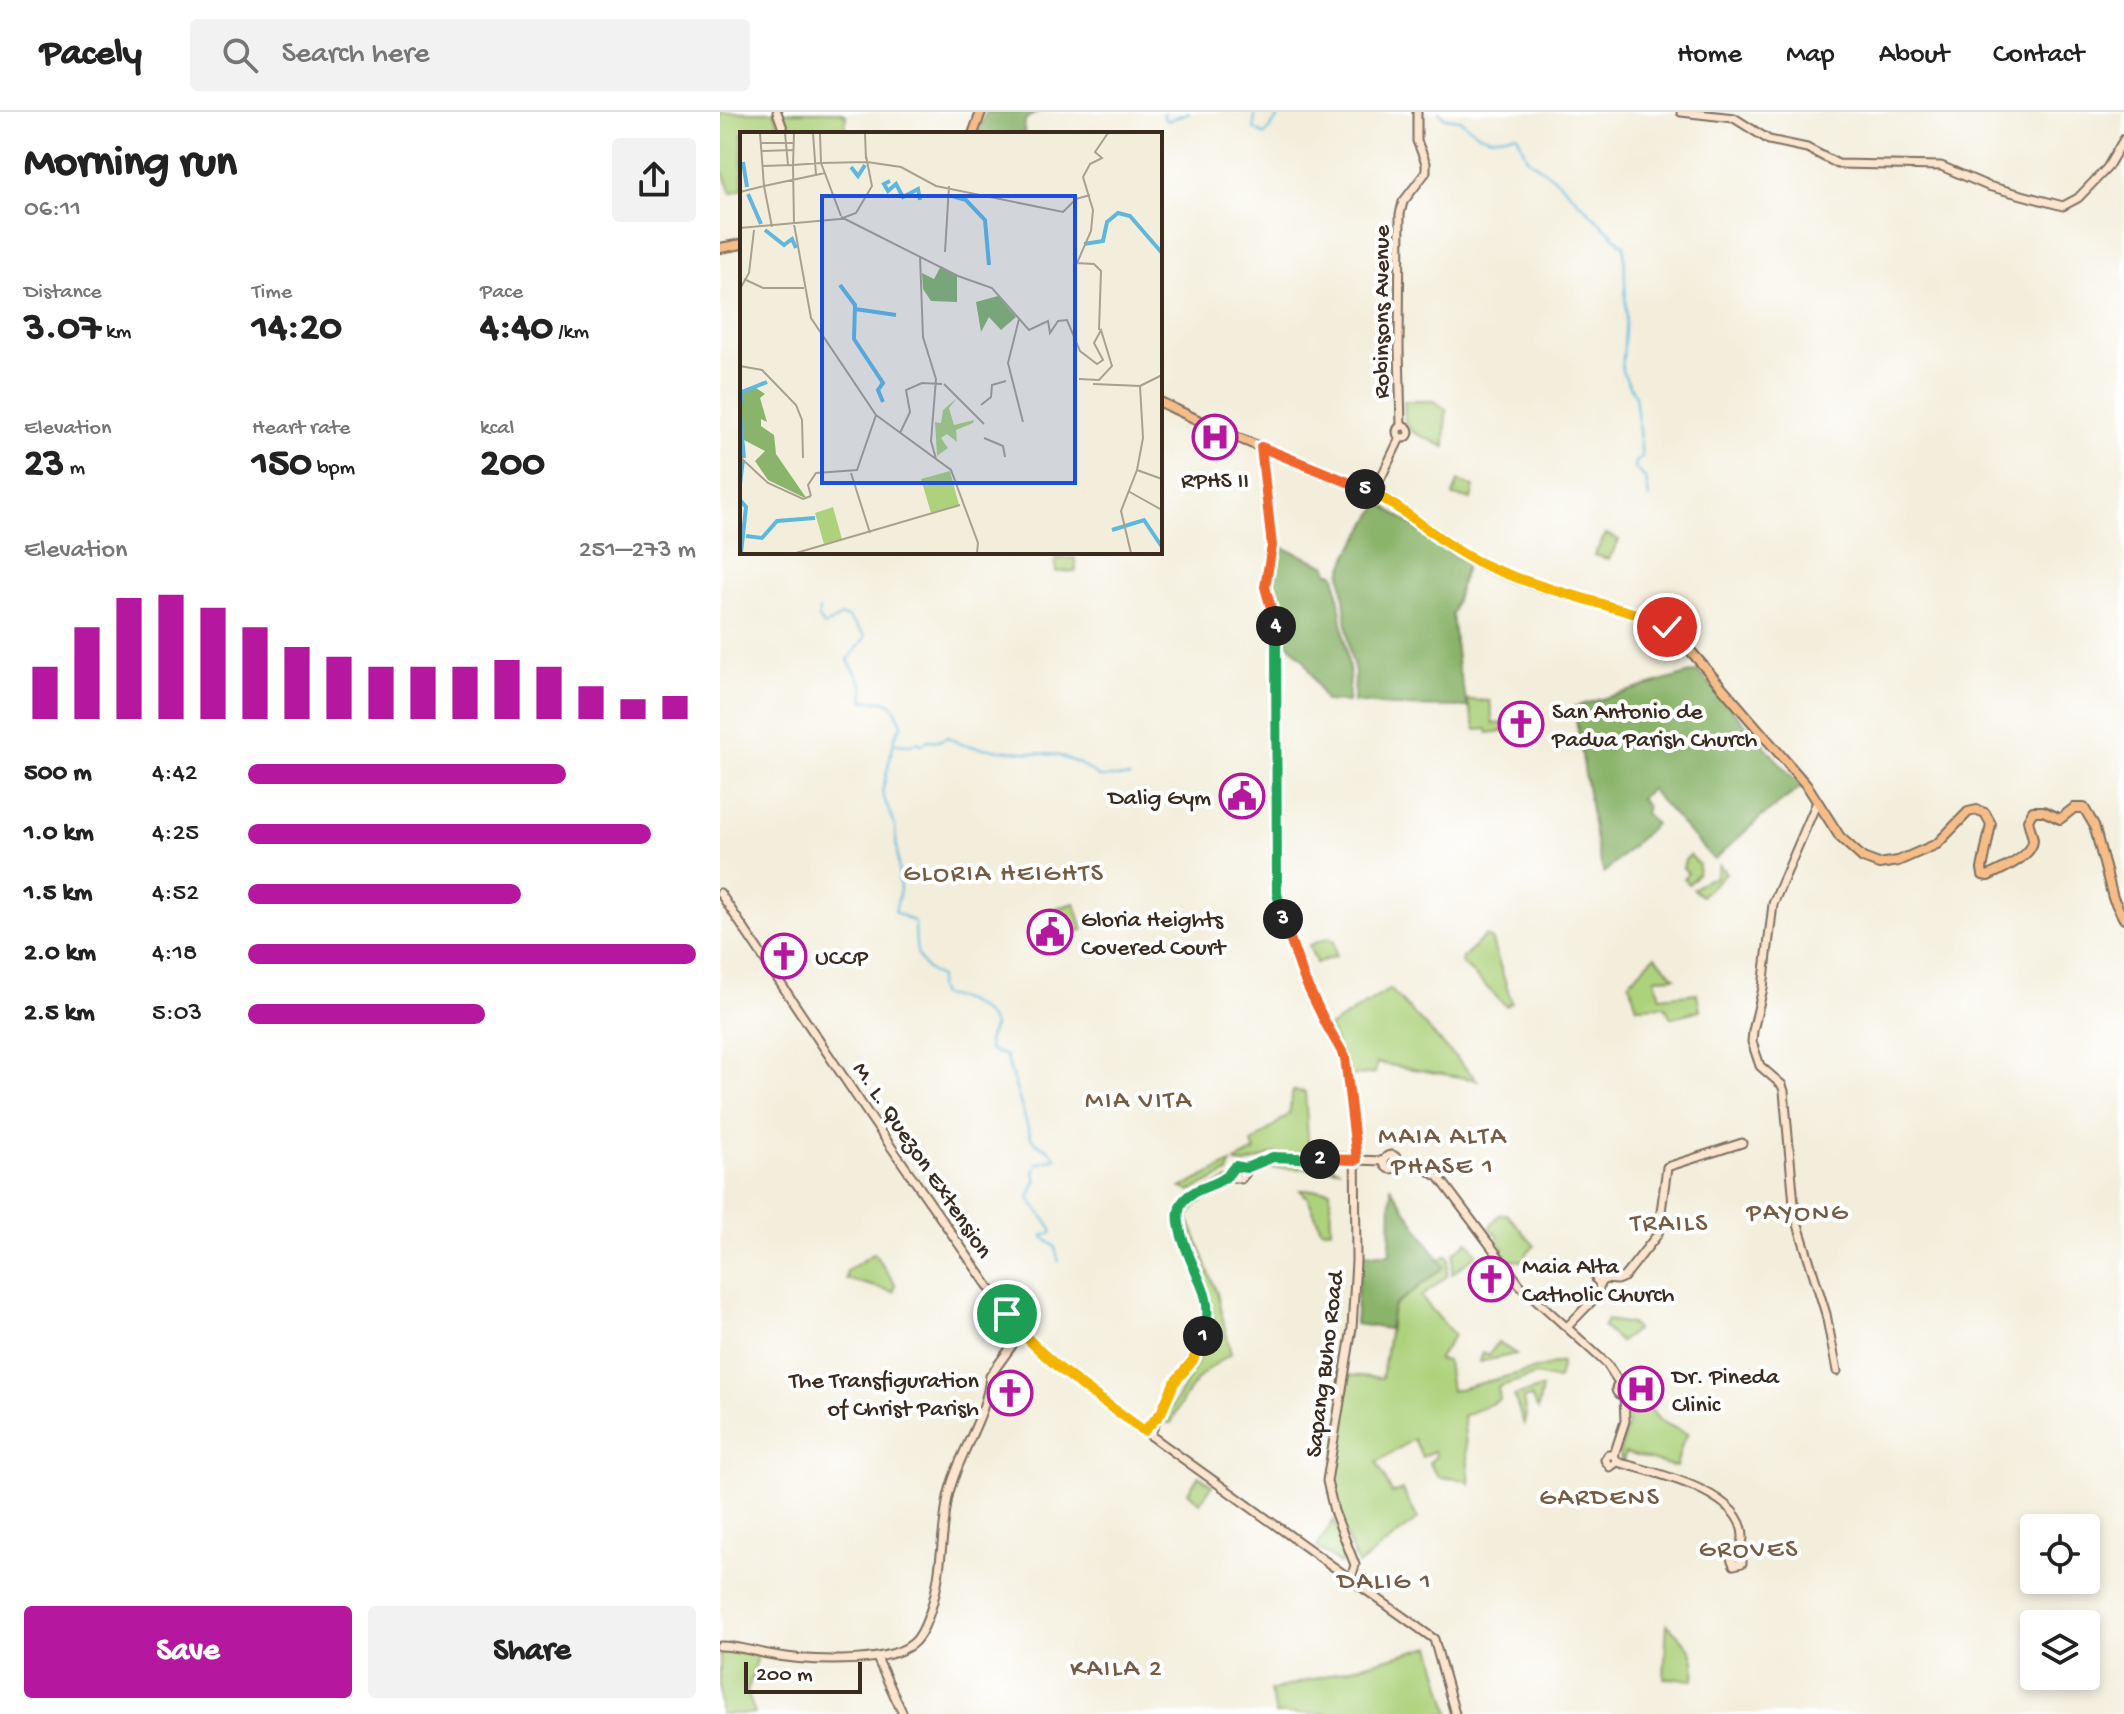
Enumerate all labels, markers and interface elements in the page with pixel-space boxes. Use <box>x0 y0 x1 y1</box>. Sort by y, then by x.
search box <box>190 19 750 91</box>
text: Pacely <box>40 33 142 77</box>
icon: search <box>218 33 262 77</box>
text: Search here <box>282 38 429 73</box>
text: Home <box>1677 39 1742 72</box>
text: Map <box>1786 39 1835 72</box>
text: About <box>1879 39 1949 72</box>
text: Contact <box>1993 39 2084 72</box>
inset map <box>740 132 1162 554</box>
button: share <box>612 138 696 222</box>
text: Morning run <box>24 139 237 191</box>
text: 06:11 <box>24 195 81 226</box>
street label: Robinsons Avenue <box>1369 225 1398 399</box>
text: Distance <box>24 280 102 306</box>
text: Time <box>252 280 292 306</box>
text: Pace <box>480 280 523 306</box>
text: 3.07 <box>24 306 101 353</box>
text: 14:20 <box>252 306 342 353</box>
text: 4:40 <box>480 306 553 353</box>
text: km <box>101 320 131 346</box>
text: /km <box>553 320 589 346</box>
hospital icon: RPHS II <box>1191 413 1239 461</box>
text: Elevation <box>24 416 111 442</box>
text: Heart rate <box>252 416 350 442</box>
text: kcal <box>480 416 514 442</box>
text: 23 <box>24 442 64 489</box>
text: 150 <box>252 442 312 489</box>
text: 200 <box>480 442 545 489</box>
text: m <box>64 456 85 482</box>
text: bpm <box>312 456 355 482</box>
place label: RPHS II <box>1181 468 1249 497</box>
pin: 5 <box>1345 469 1385 509</box>
text: 5 <box>1359 476 1371 502</box>
text: Elevation <box>24 536 127 567</box>
text: 251–273 m <box>579 536 696 567</box>
pin <box>1633 593 1701 661</box>
icon: check <box>1645 605 1689 649</box>
pin: 4 <box>1256 606 1296 646</box>
text: 4 <box>1271 613 1281 639</box>
place label: San Antonio de Padua Parish Church <box>1551 699 1757 756</box>
church icon: San Antonio de Padua Parish Church <box>1497 700 1545 748</box>
text: 500 m <box>24 759 92 790</box>
text: 4:42 <box>152 759 198 790</box>
public building icon: Dalig Gym <box>1218 772 1266 820</box>
place label: Dalig Gym <box>1106 785 1211 814</box>
text: 1.0 km <box>24 819 94 850</box>
text: 4:25 <box>152 819 199 850</box>
district label: GLORIA HEIGHTS <box>903 860 1105 891</box>
text: 1.5 km <box>24 879 93 910</box>
text: 4:52 <box>152 879 199 910</box>
pin: 3 <box>1263 899 1303 939</box>
text: 3 <box>1277 906 1289 932</box>
place label: Gloria Heights Covered Court <box>1081 907 1227 964</box>
public building icon: Gloria Heights Covered Court <box>1026 908 1074 956</box>
church icon: UCCP <box>760 932 808 980</box>
text: 2.0 km <box>24 939 96 970</box>
text: 4:18 <box>152 939 197 970</box>
place label: UCCP <box>815 945 869 974</box>
text: 2.5 km <box>24 999 95 1030</box>
text: 5:03 <box>152 999 202 1030</box>
street label: M. L. Quezon Extension <box>845 1057 998 1265</box>
district label: MIA VITA <box>1085 1087 1193 1118</box>
district label: MAIA ALTA PHASE 1 <box>1378 1123 1508 1184</box>
pin: 2 <box>1300 1139 1340 1179</box>
text: 2 <box>1315 1146 1325 1172</box>
district label: PAYONG <box>1746 1199 1849 1230</box>
district label: TRAILS <box>1629 1210 1709 1241</box>
place label: Maia Alta Catholic Church <box>1522 1254 1675 1311</box>
church icon: Maia Alta Catholic Church <box>1467 1255 1515 1303</box>
street label: Sapang Buho Road <box>1301 1268 1353 1459</box>
pin <box>973 1280 1041 1348</box>
icon: arrive <box>985 1292 1029 1336</box>
pin: 1 <box>1183 1316 1223 1356</box>
text: 1 <box>1199 1323 1207 1349</box>
place label: Dr. Pineda Clinic <box>1670 1364 1780 1421</box>
hospital icon: Dr. Pineda Clinic <box>1617 1365 1665 1413</box>
place label: The Transfiguration of Christ Parish <box>787 1368 980 1425</box>
church icon: The Transfiguration of Christ Parish <box>986 1369 1034 1417</box>
district label: GARDENS <box>1539 1484 1661 1515</box>
map controls <box>2020 1514 2100 1690</box>
button: locate <box>2020 1514 2100 1594</box>
district label: GROVES <box>1699 1536 1799 1567</box>
district label: DALIG 1 <box>1335 1568 1433 1599</box>
button: Save <box>24 1606 352 1698</box>
button: Share <box>368 1606 696 1698</box>
button: layers <box>2020 1610 2100 1690</box>
district label: KAILA 2 <box>1070 1655 1164 1686</box>
scale bar <box>744 1658 862 1694</box>
text: 200 m <box>756 1663 813 1689</box>

